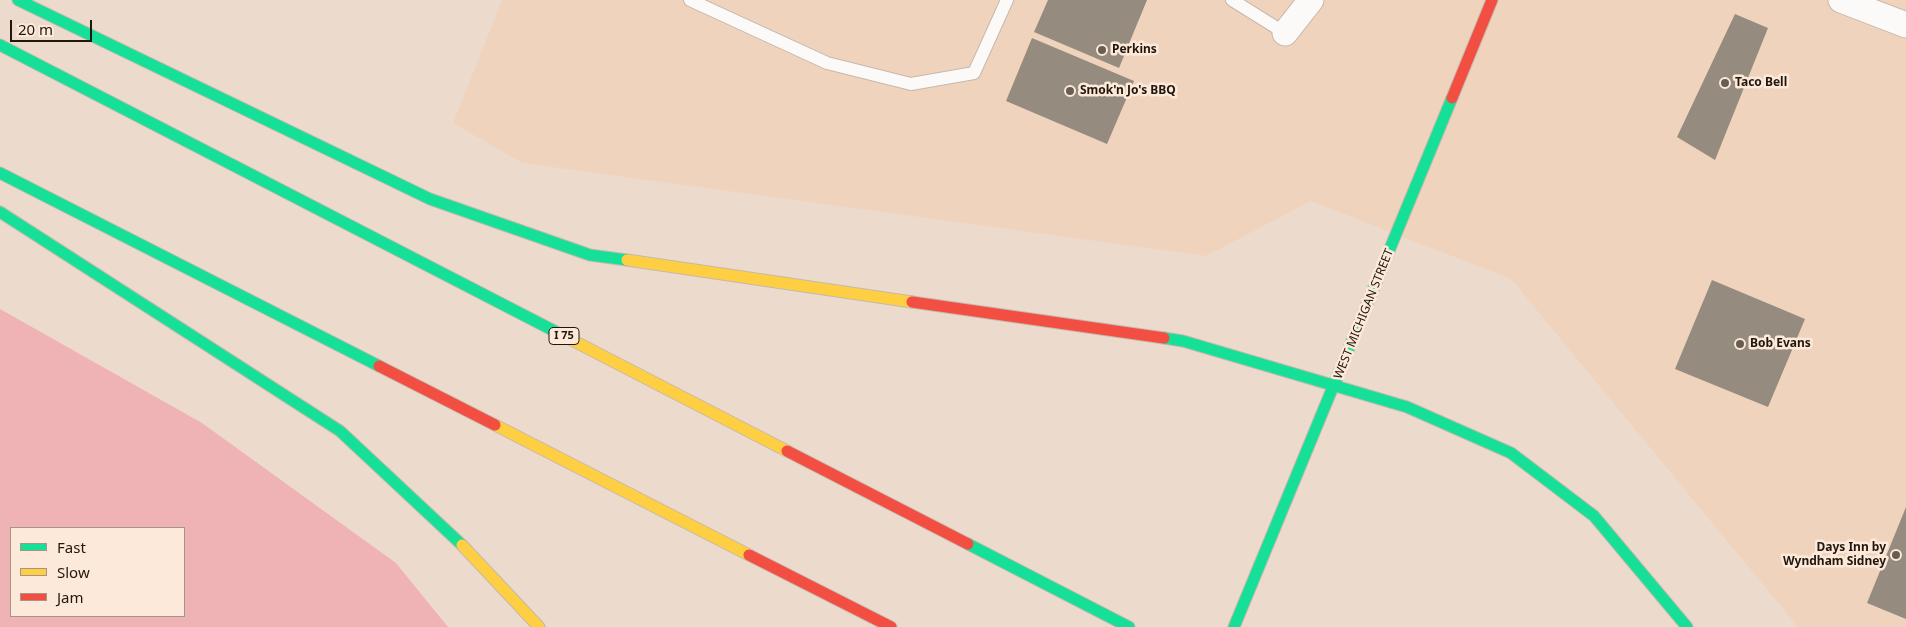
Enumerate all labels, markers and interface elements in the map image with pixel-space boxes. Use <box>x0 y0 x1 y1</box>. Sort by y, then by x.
scale bar <box>12 10 95 42</box>
text: 20 m <box>18 19 53 39</box>
place label: Perkins <box>1112 43 1157 57</box>
marker: Perkins <box>1096 44 1108 56</box>
place label: Taco Bell <box>1735 76 1787 90</box>
marker: Taco Bell <box>1719 77 1731 89</box>
place label: Smok'n Jo's BBQ <box>1080 84 1176 98</box>
marker: Smok'n Jo's BBQ <box>1064 85 1076 97</box>
street label: WEST MICHIGAN STREET <box>1331 247 1397 381</box>
road number: I 75 <box>549 328 579 344</box>
place label: Bob Evans <box>1750 337 1811 351</box>
marker: Bob Evans <box>1734 338 1746 350</box>
legend <box>10 527 185 617</box>
text: Fast <box>57 537 86 557</box>
place label: Days Inn by Wyndham Sidney <box>1783 541 1886 569</box>
marker: Days Inn by Wyndham Sidney <box>1890 549 1902 561</box>
text: Slow <box>57 562 90 582</box>
text: Jam <box>57 587 84 607</box>

